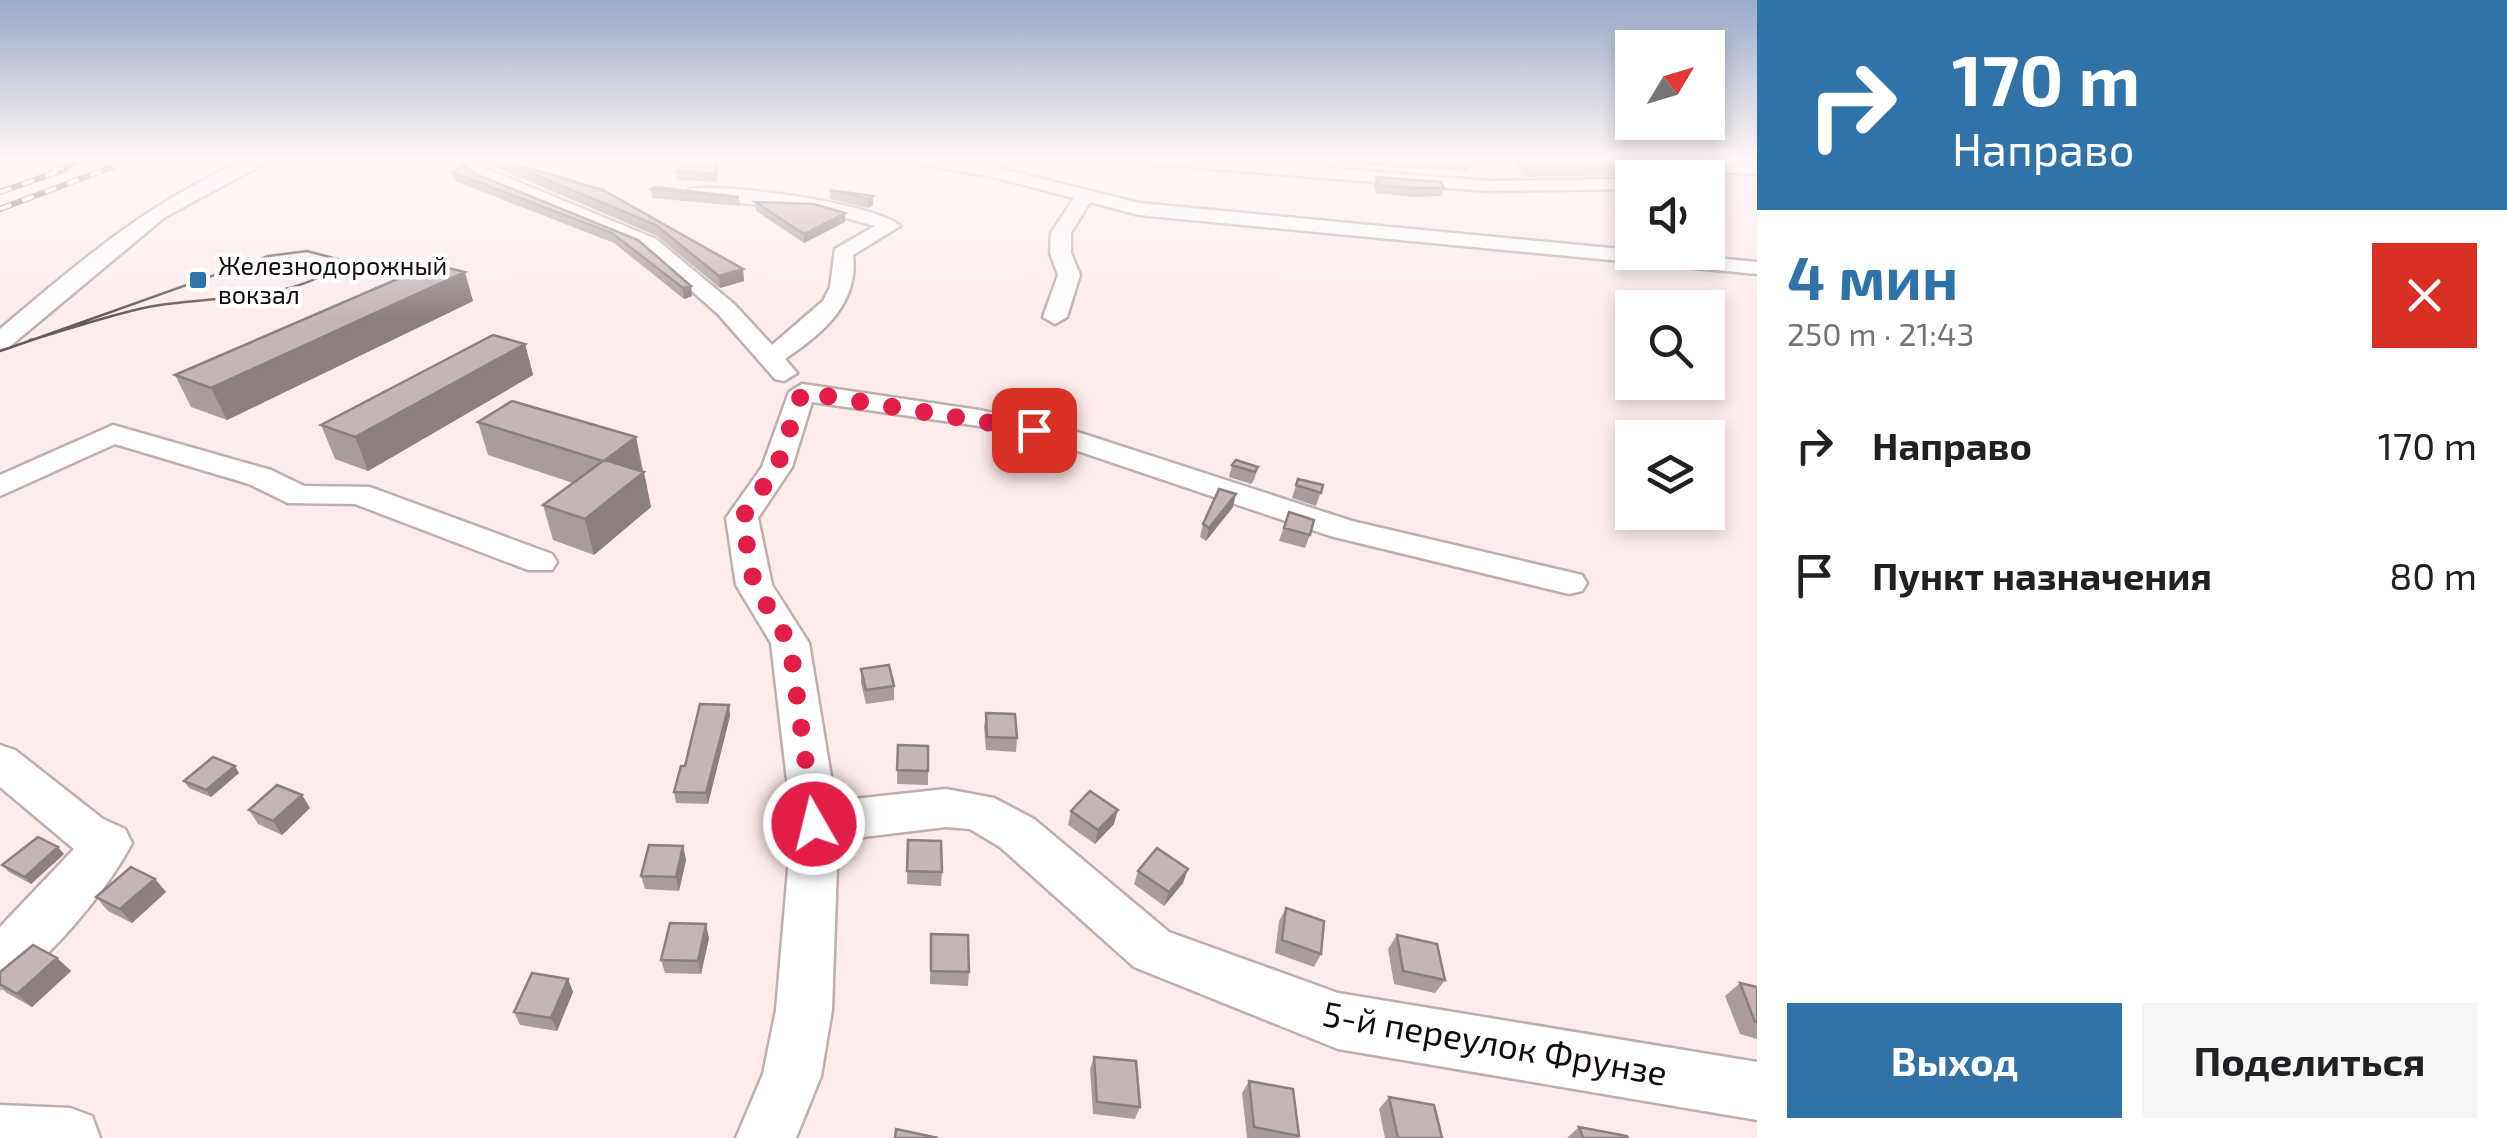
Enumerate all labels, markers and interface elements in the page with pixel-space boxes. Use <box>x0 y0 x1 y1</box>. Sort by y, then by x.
north arrow <box>1615 30 1725 140</box>
map controls <box>1615 30 1725 530</box>
text: 170 m <box>1952 36 2140 120</box>
icon: right <box>1787 40 1917 170</box>
text: Направо <box>1952 121 2134 175</box>
button: sound <box>1615 160 1725 270</box>
text: 4 мин <box>1787 240 1958 312</box>
button: close <box>2372 243 2477 348</box>
place label: Железнодорожный вокзал <box>218 250 447 309</box>
marker: Железнодорожный вокзал <box>187 269 209 291</box>
button: search <box>1615 290 1725 400</box>
text: 250 m · 21:43 <box>1787 314 1974 352</box>
pin <box>992 388 1077 473</box>
icon: arrive <box>1007 403 1062 458</box>
icon: right <box>1787 418 1842 473</box>
button: layers <box>1615 420 1725 530</box>
text: Направо <box>1872 422 2032 468</box>
text: 170 m <box>2378 422 2477 468</box>
icon: arrive <box>1787 548 1842 603</box>
text: Пункт назначения <box>1872 552 2212 598</box>
text: 80 m <box>2389 552 2477 598</box>
position arrow <box>762 772 866 876</box>
street label: 5-й переулок Фрунзе <box>1320 991 1671 1094</box>
button: Выход <box>1787 1003 2122 1118</box>
button: Поделиться <box>2142 1003 2477 1118</box>

